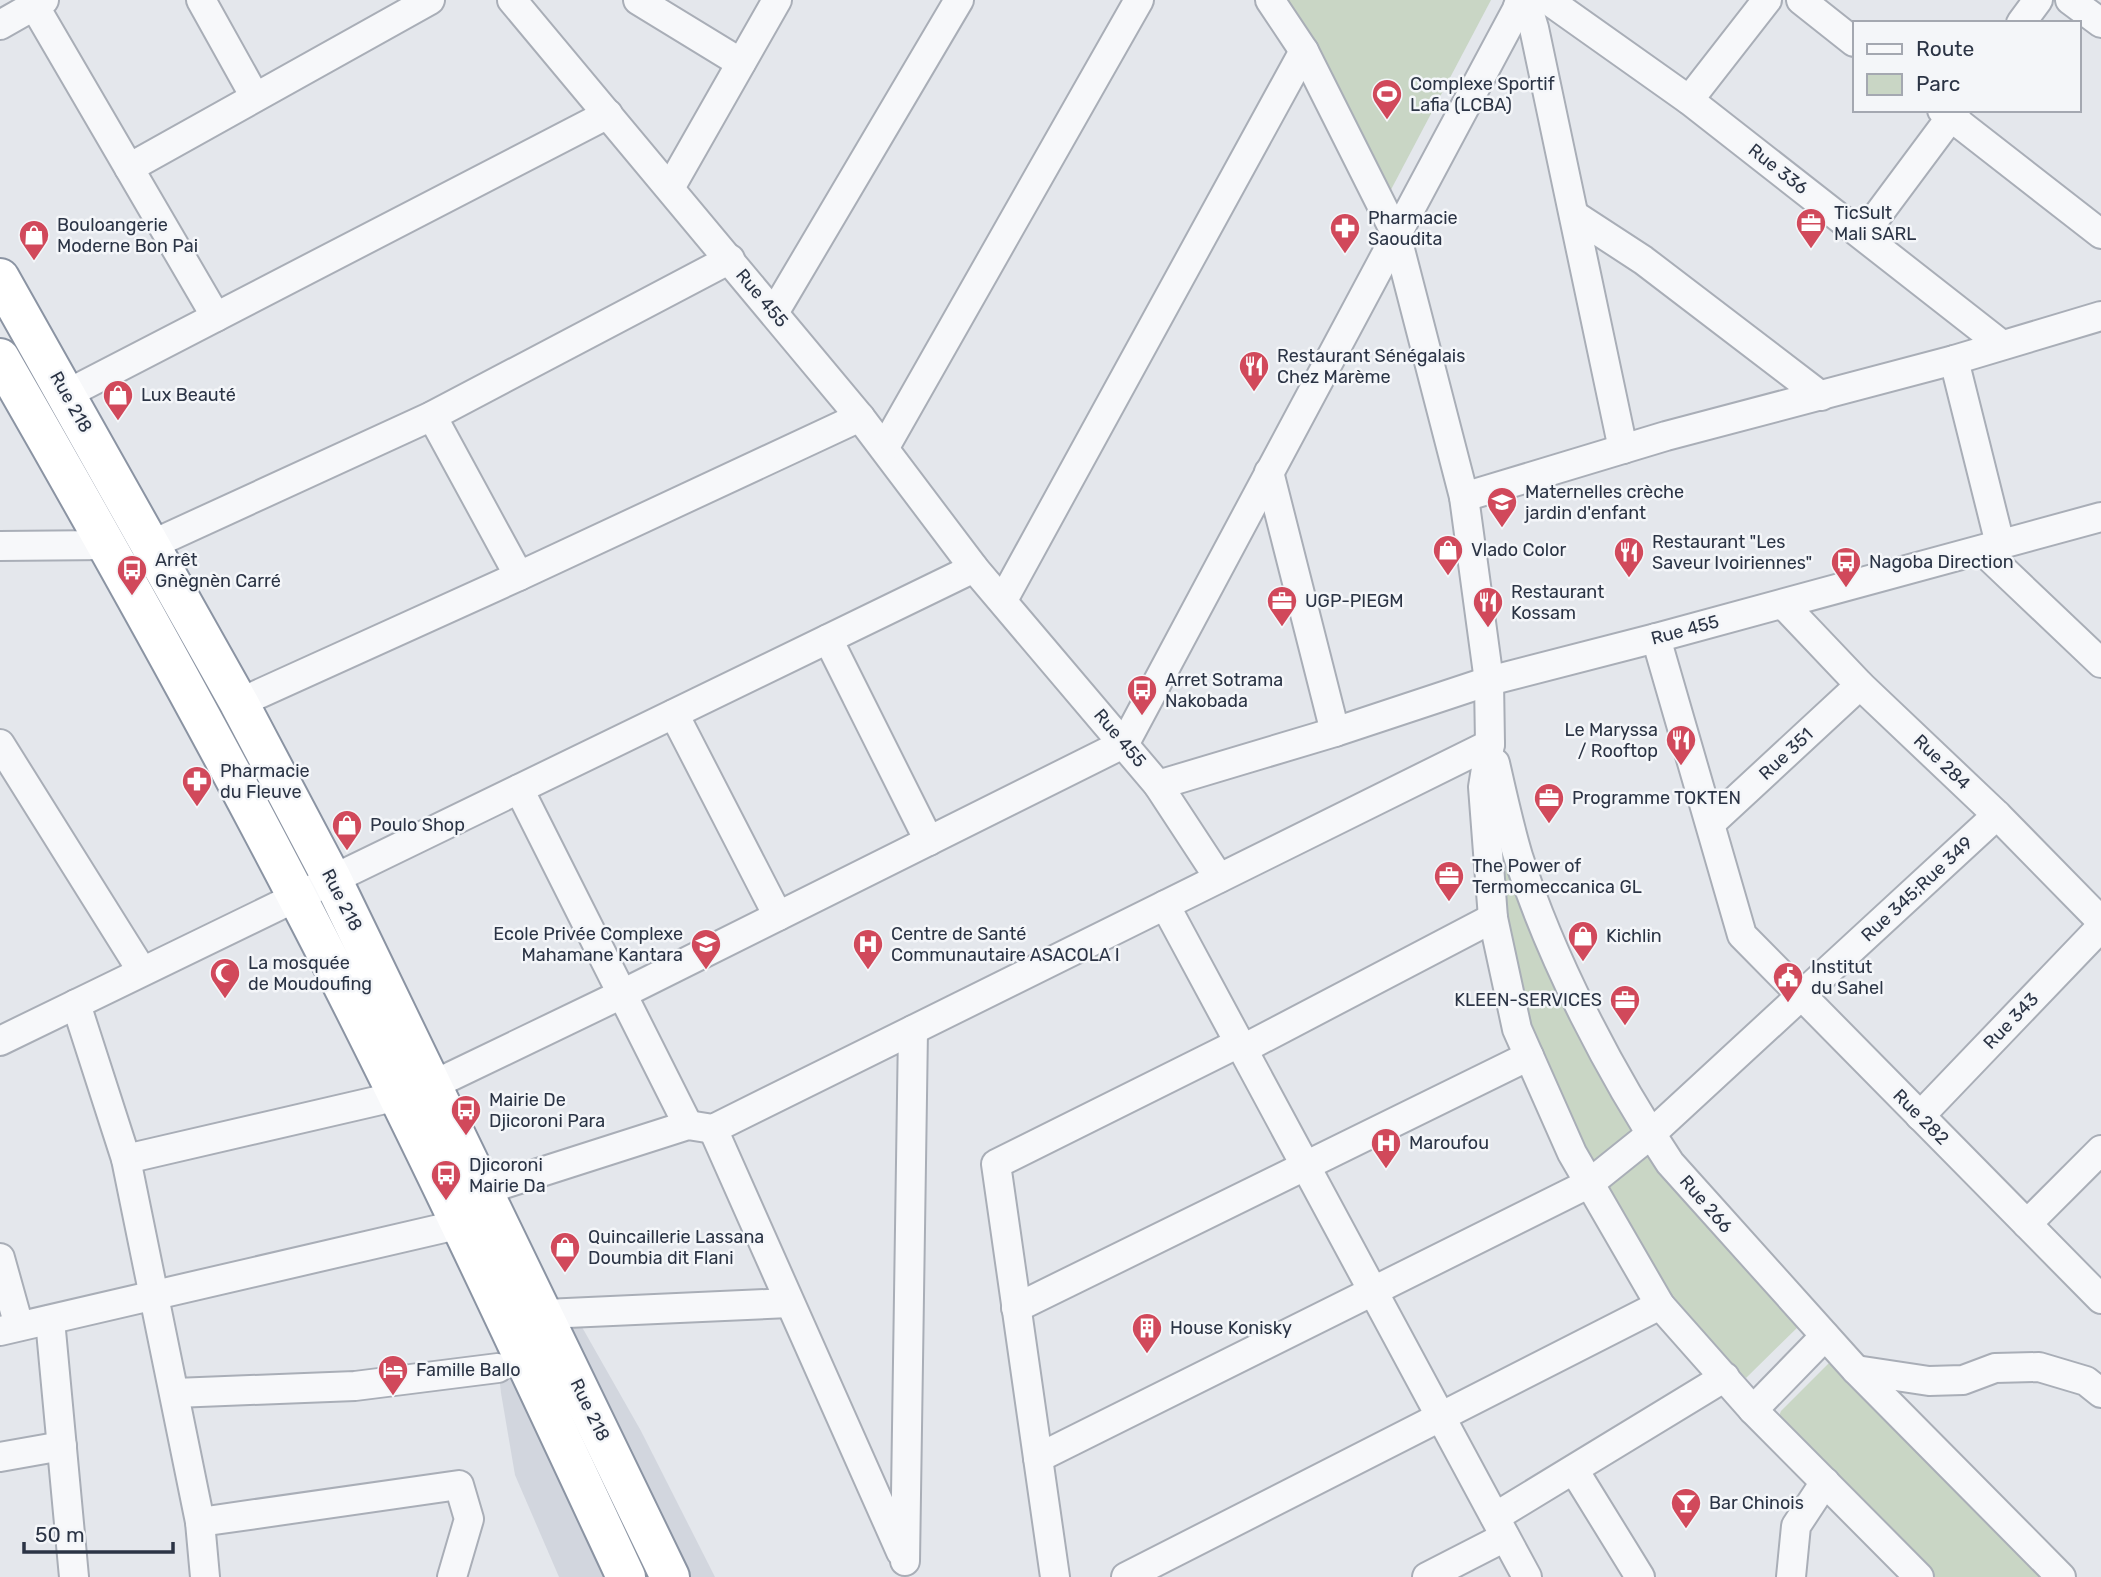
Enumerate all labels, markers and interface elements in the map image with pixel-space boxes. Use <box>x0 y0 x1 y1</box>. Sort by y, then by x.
legend <box>1853 21 2080 112</box>
text: Route <box>1916 36 1974 61</box>
text: Parc <box>1916 71 1960 96</box>
place label: Complexe Sportif Lafia (LCBA) <box>1410 73 1555 116</box>
sports icon: Complexe Sportif Lafia (LCBA) <box>1370 77 1404 121</box>
street label: Rue 336 <box>1744 139 1812 199</box>
place label: TicSult Mali SARL <box>1834 202 1916 245</box>
office icon: TicSult Mali SARL <box>1794 206 1828 250</box>
place label: Pharmacie Saoudita <box>1368 207 1458 250</box>
pharmacy icon: Pharmacie Saoudita <box>1328 211 1362 255</box>
place label: Bouloangerie Moderne Bon Pai <box>57 214 198 257</box>
shop icon: Bouloangerie Moderne Bon Pai <box>17 218 51 262</box>
street label: Rue 455 <box>731 264 793 332</box>
place label: Restaurant Sénégalais Chez Marème <box>1277 345 1465 388</box>
restaurant icon: Restaurant Sénégalais Chez Marème <box>1237 349 1271 393</box>
street label: Rue 218 <box>45 367 97 437</box>
shop icon: Lux Beauté <box>101 378 135 422</box>
place label: Lux Beauté <box>141 384 236 406</box>
place label: Maternelles crèche jardin d'enfant <box>1524 481 1684 524</box>
school or university icon: Maternelles crèche jardin d'enfant <box>1485 485 1519 529</box>
place label: Restaurant "Les Saveur Ivoiriennes" <box>1652 531 1812 574</box>
shop icon: Vlado Color <box>1431 533 1465 577</box>
restaurant icon: Restaurant "Les Saveur Ivoiriennes" <box>1612 535 1646 579</box>
place label: Vlado Color <box>1471 539 1567 561</box>
bus stop icon: Nagoba Direction <box>1829 545 1863 589</box>
place label: Arrêt Gnègnèn Carré <box>155 549 281 592</box>
place label: Nagoba Direction <box>1869 551 2014 573</box>
bus stop icon: Arrêt Gnègnèn Carré <box>115 553 149 597</box>
place label: Restaurant Kossam <box>1511 581 1604 624</box>
office icon: UGP-PIEGM <box>1265 584 1299 628</box>
restaurant icon: Restaurant Kossam <box>1471 585 1505 629</box>
place label: UGP-PIEGM <box>1305 590 1404 612</box>
street label: Rue 455 <box>1648 610 1722 650</box>
place label: Arret Sotrama Nakobada <box>1165 669 1283 712</box>
bus stop icon: Arret Sotrama Nakobada <box>1125 673 1159 717</box>
street label: Rue 455 <box>1089 704 1151 772</box>
place label: Le Maryssa / Rooftop <box>1565 719 1658 762</box>
restaurant icon: Le Maryssa / Rooftop <box>1664 723 1698 767</box>
street label: Rue 351 <box>1754 723 1818 785</box>
street label: Rue 284 <box>1909 730 1975 794</box>
place label: Pharmacie du Fleuve <box>220 760 310 803</box>
pharmacy icon: Pharmacie du Fleuve <box>180 764 214 808</box>
office icon: Programme TOKTEN <box>1532 781 1566 825</box>
place label: Programme TOKTEN <box>1572 787 1741 809</box>
shop icon: Poulo Shop <box>330 808 364 852</box>
place label: Poulo Shop <box>370 814 465 836</box>
street label: Rue 345;Rue 349 <box>1857 832 1977 946</box>
place label: The Power of Termomeccanica GL <box>1472 855 1642 898</box>
office icon: The Power of Termomeccanica GL <box>1432 859 1466 903</box>
street label: Rue 218 <box>317 865 367 935</box>
shop icon: Kichlin <box>1566 919 1600 963</box>
place label: Ecole Privée Complexe Mahamane Kantara <box>493 923 683 966</box>
place label: Centre de Santé Communautaire ASACOLA I <box>891 923 1120 966</box>
place label: Kichlin <box>1606 925 1662 947</box>
school or university icon: Ecole Privée Complexe Mahamane Kantara <box>689 927 723 971</box>
hospital icon: Centre de Santé Communautaire ASACOLA I <box>851 927 885 971</box>
place label: La mosquée de Moudoufing <box>248 952 372 995</box>
mosque icon: La mosquée de Moudoufing <box>208 956 242 1000</box>
place label: Institut du Sahel <box>1811 956 1884 999</box>
public building icon: Institut du Sahel <box>1771 960 1805 1004</box>
office icon: KLEEN-SERVICES <box>1608 983 1642 1027</box>
street label: Rue 343 <box>1979 988 2043 1054</box>
place label: KLEEN-SERVICES <box>1454 989 1602 1011</box>
street label: Rue 282 <box>1889 1085 1953 1149</box>
place label: Mairie De Djicoroni Para <box>489 1089 605 1132</box>
bus stop icon: Mairie De Djicoroni Para <box>449 1093 483 1137</box>
hospital icon: Maroufou <box>1369 1126 1403 1170</box>
place label: Maroufou <box>1409 1132 1489 1154</box>
place label: Djicoroni Mairie Da <box>469 1154 546 1197</box>
bus stop icon: Djicoroni Mairie Da <box>429 1158 463 1202</box>
street label: Rue 266 <box>1675 1171 1737 1238</box>
place label: Quincaillerie Lassana Doumbia dit Flani <box>588 1226 764 1269</box>
shop icon: Quincaillerie Lassana Doumbia dit Flani <box>548 1230 582 1274</box>
building icon: House Konisky <box>1130 1311 1164 1355</box>
place label: House Konisky <box>1170 1317 1292 1339</box>
hotel icon: Famille Ballo <box>376 1353 410 1397</box>
place label: Famille Ballo <box>416 1359 521 1381</box>
street label: Rue 218 <box>565 1375 615 1445</box>
bar icon: Bar Chinois <box>1669 1486 1703 1530</box>
place label: Bar Chinois <box>1709 1492 1804 1514</box>
scale bar <box>24 1510 173 1554</box>
text: 50 m <box>35 1522 85 1547</box>

